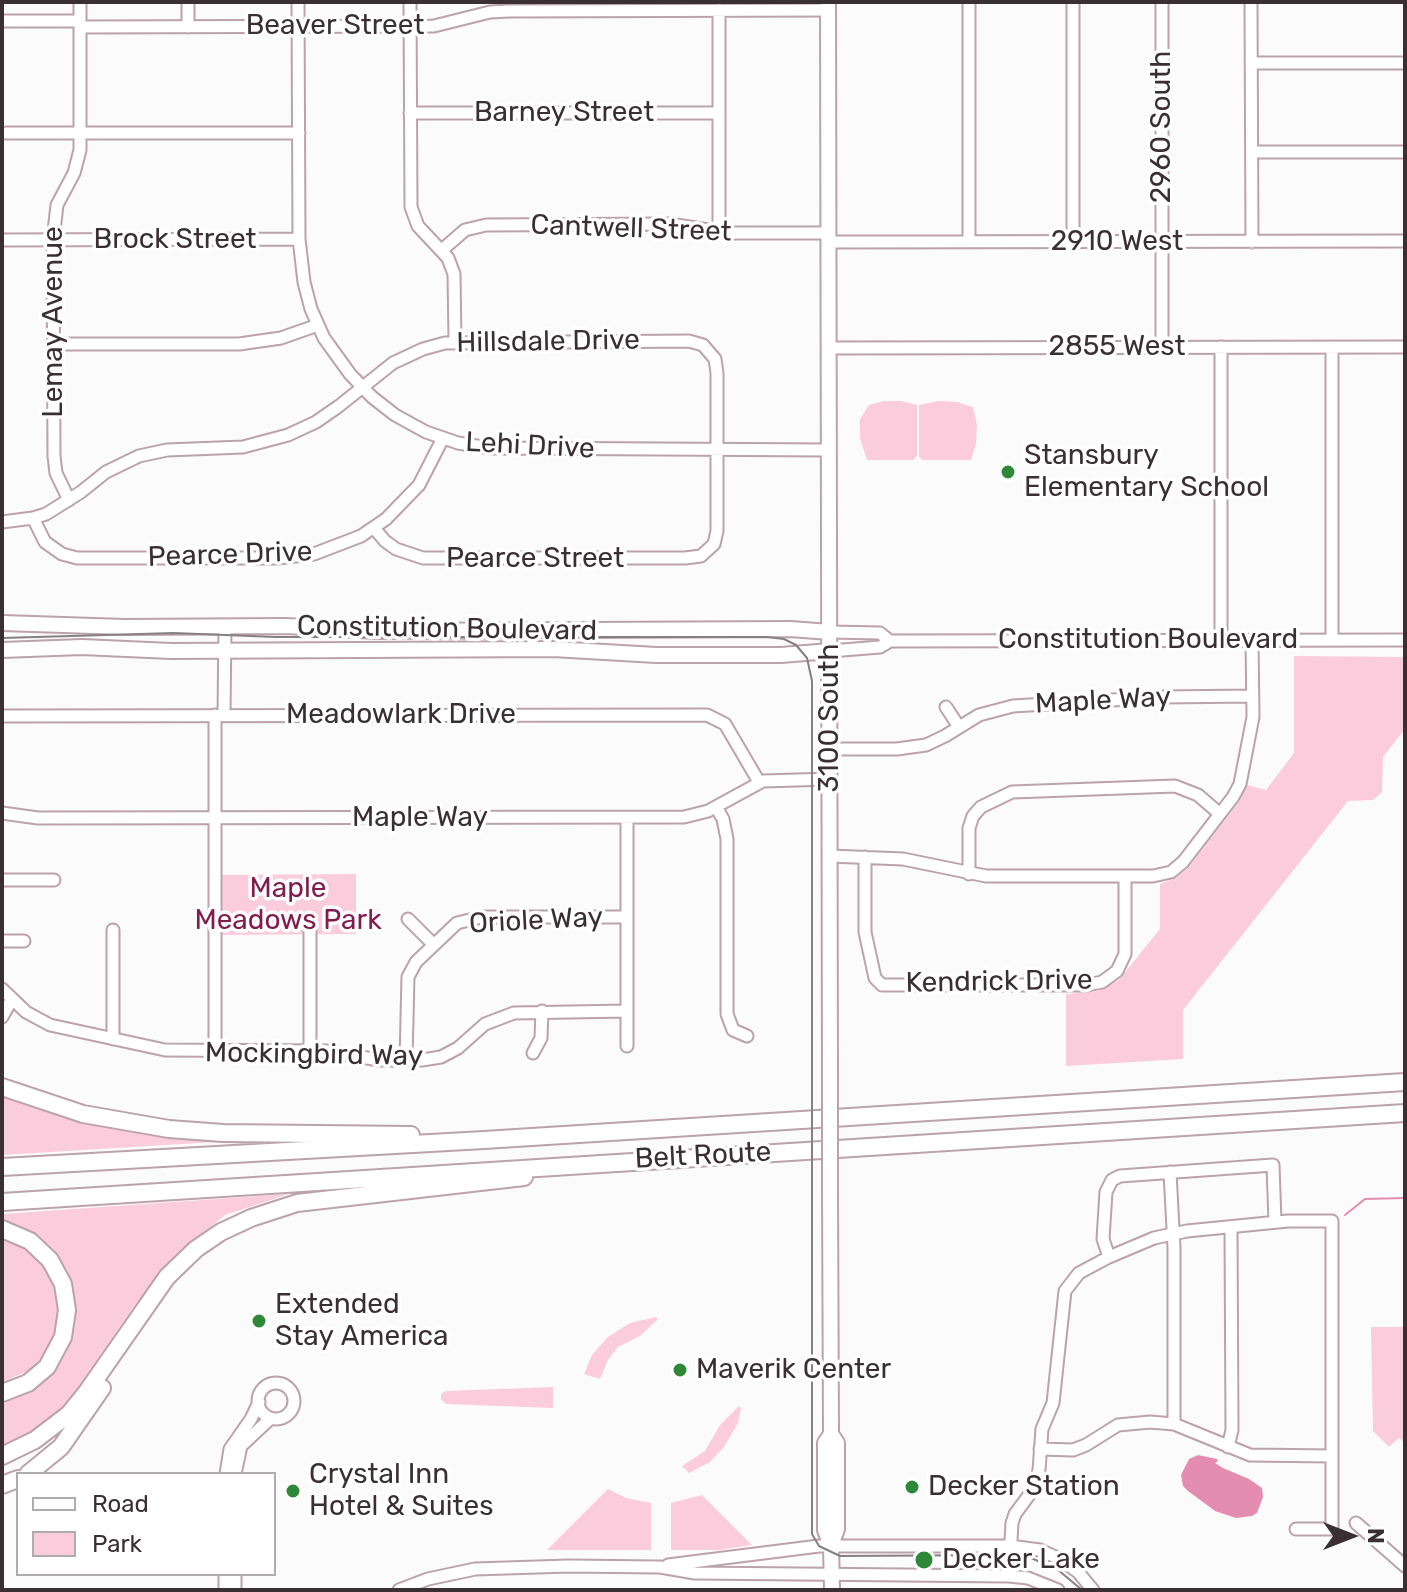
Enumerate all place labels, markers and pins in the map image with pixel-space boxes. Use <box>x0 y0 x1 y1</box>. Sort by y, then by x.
place label: Stansbury Elementary School <box>1024 439 1269 505</box>
marker: Stansbury Elementary School <box>999 463 1017 481</box>
place label: Extended Stay America <box>275 1288 448 1354</box>
marker: Extended Stay America <box>250 1312 268 1330</box>
place label: Maverik Center <box>696 1353 891 1387</box>
marker: Maverik Center <box>671 1361 689 1379</box>
place label: Crystal Inn Hotel & Suites <box>309 1458 493 1524</box>
place label: Decker Station <box>928 1470 1120 1504</box>
marker: Decker Station <box>903 1478 921 1496</box>
marker: Crystal Inn Hotel & Suites <box>284 1482 302 1500</box>
place label: Decker Lake <box>942 1543 1100 1577</box>
marker: Decker Lake <box>913 1549 935 1571</box>

